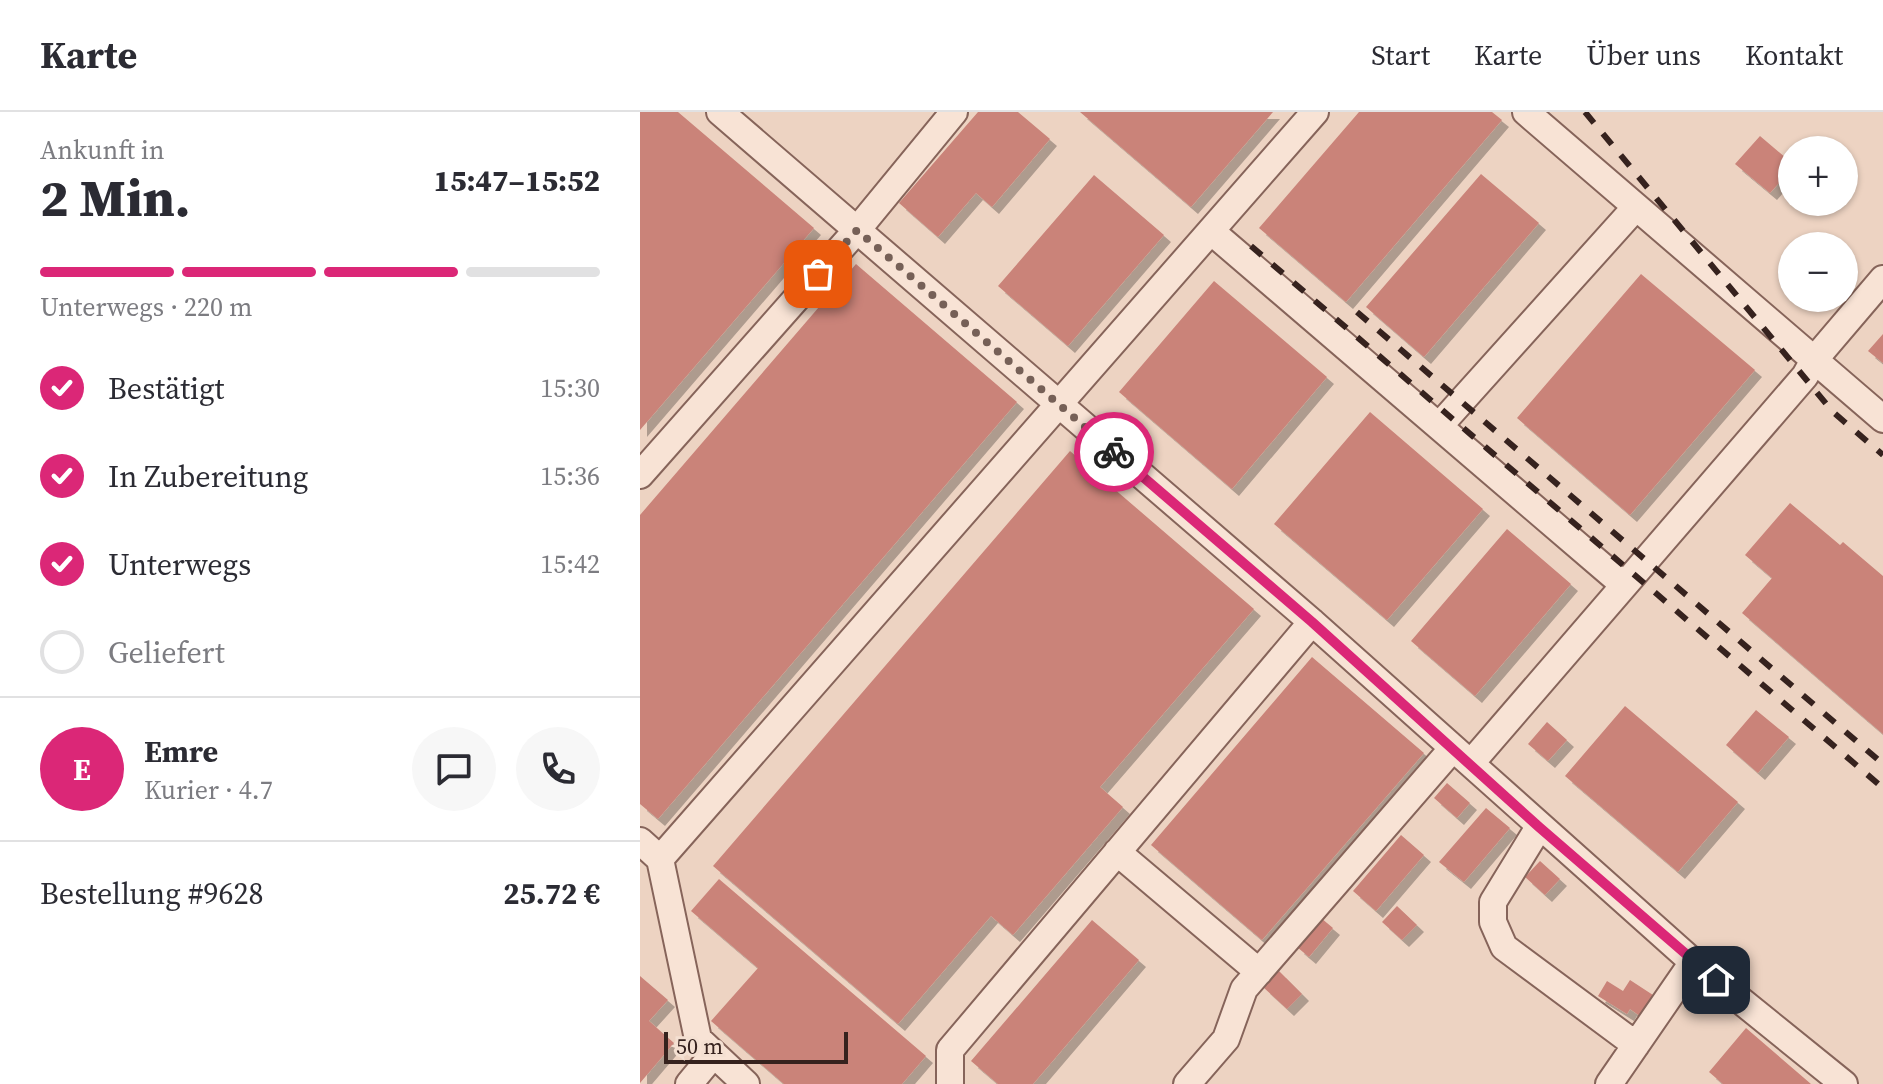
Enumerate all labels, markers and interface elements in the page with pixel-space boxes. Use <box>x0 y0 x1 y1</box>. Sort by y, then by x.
text: Karte <box>40 29 137 81</box>
text: Start <box>1371 36 1430 74</box>
text: Karte <box>1474 36 1542 74</box>
text: Über uns <box>1586 36 1701 74</box>
text: Kontakt <box>1745 36 1843 74</box>
text: Ankunft in <box>40 132 164 168</box>
map controls <box>1778 136 1858 312</box>
button: + <box>1778 136 1858 216</box>
text: 15:47–15:52 <box>433 160 600 201</box>
text: 2 Min. <box>40 162 190 233</box>
button: − <box>1778 232 1858 312</box>
pin <box>784 240 852 308</box>
icon: bag <box>796 252 840 296</box>
text: Unterwegs · 220 m <box>40 289 252 325</box>
icon: check <box>40 366 84 410</box>
text: Bestätigt <box>108 368 224 409</box>
text: 15:30 <box>540 370 600 406</box>
courier <box>1074 412 1154 492</box>
icon: bike <box>1092 430 1136 474</box>
icon: check <box>40 454 84 498</box>
text: In Zubereitung <box>108 456 308 497</box>
text: 15:36 <box>540 458 600 494</box>
icon: check <box>40 542 84 586</box>
text: Unterwegs <box>108 544 251 585</box>
text: 15:42 <box>540 546 600 582</box>
text: Geliefert <box>108 632 225 673</box>
button: chat <box>412 727 496 811</box>
button: phone <box>516 727 600 811</box>
text: Emre <box>144 731 218 772</box>
text: E <box>73 749 91 790</box>
text: Kurier · 4.7 <box>144 772 273 808</box>
text: Bestellung #9628 <box>40 873 264 914</box>
text: 25.72 € <box>503 873 600 914</box>
pin <box>1682 946 1750 1014</box>
icon: home <box>1694 958 1738 1002</box>
scale bar <box>664 1028 848 1064</box>
text: 50 m <box>676 1031 723 1061</box>

